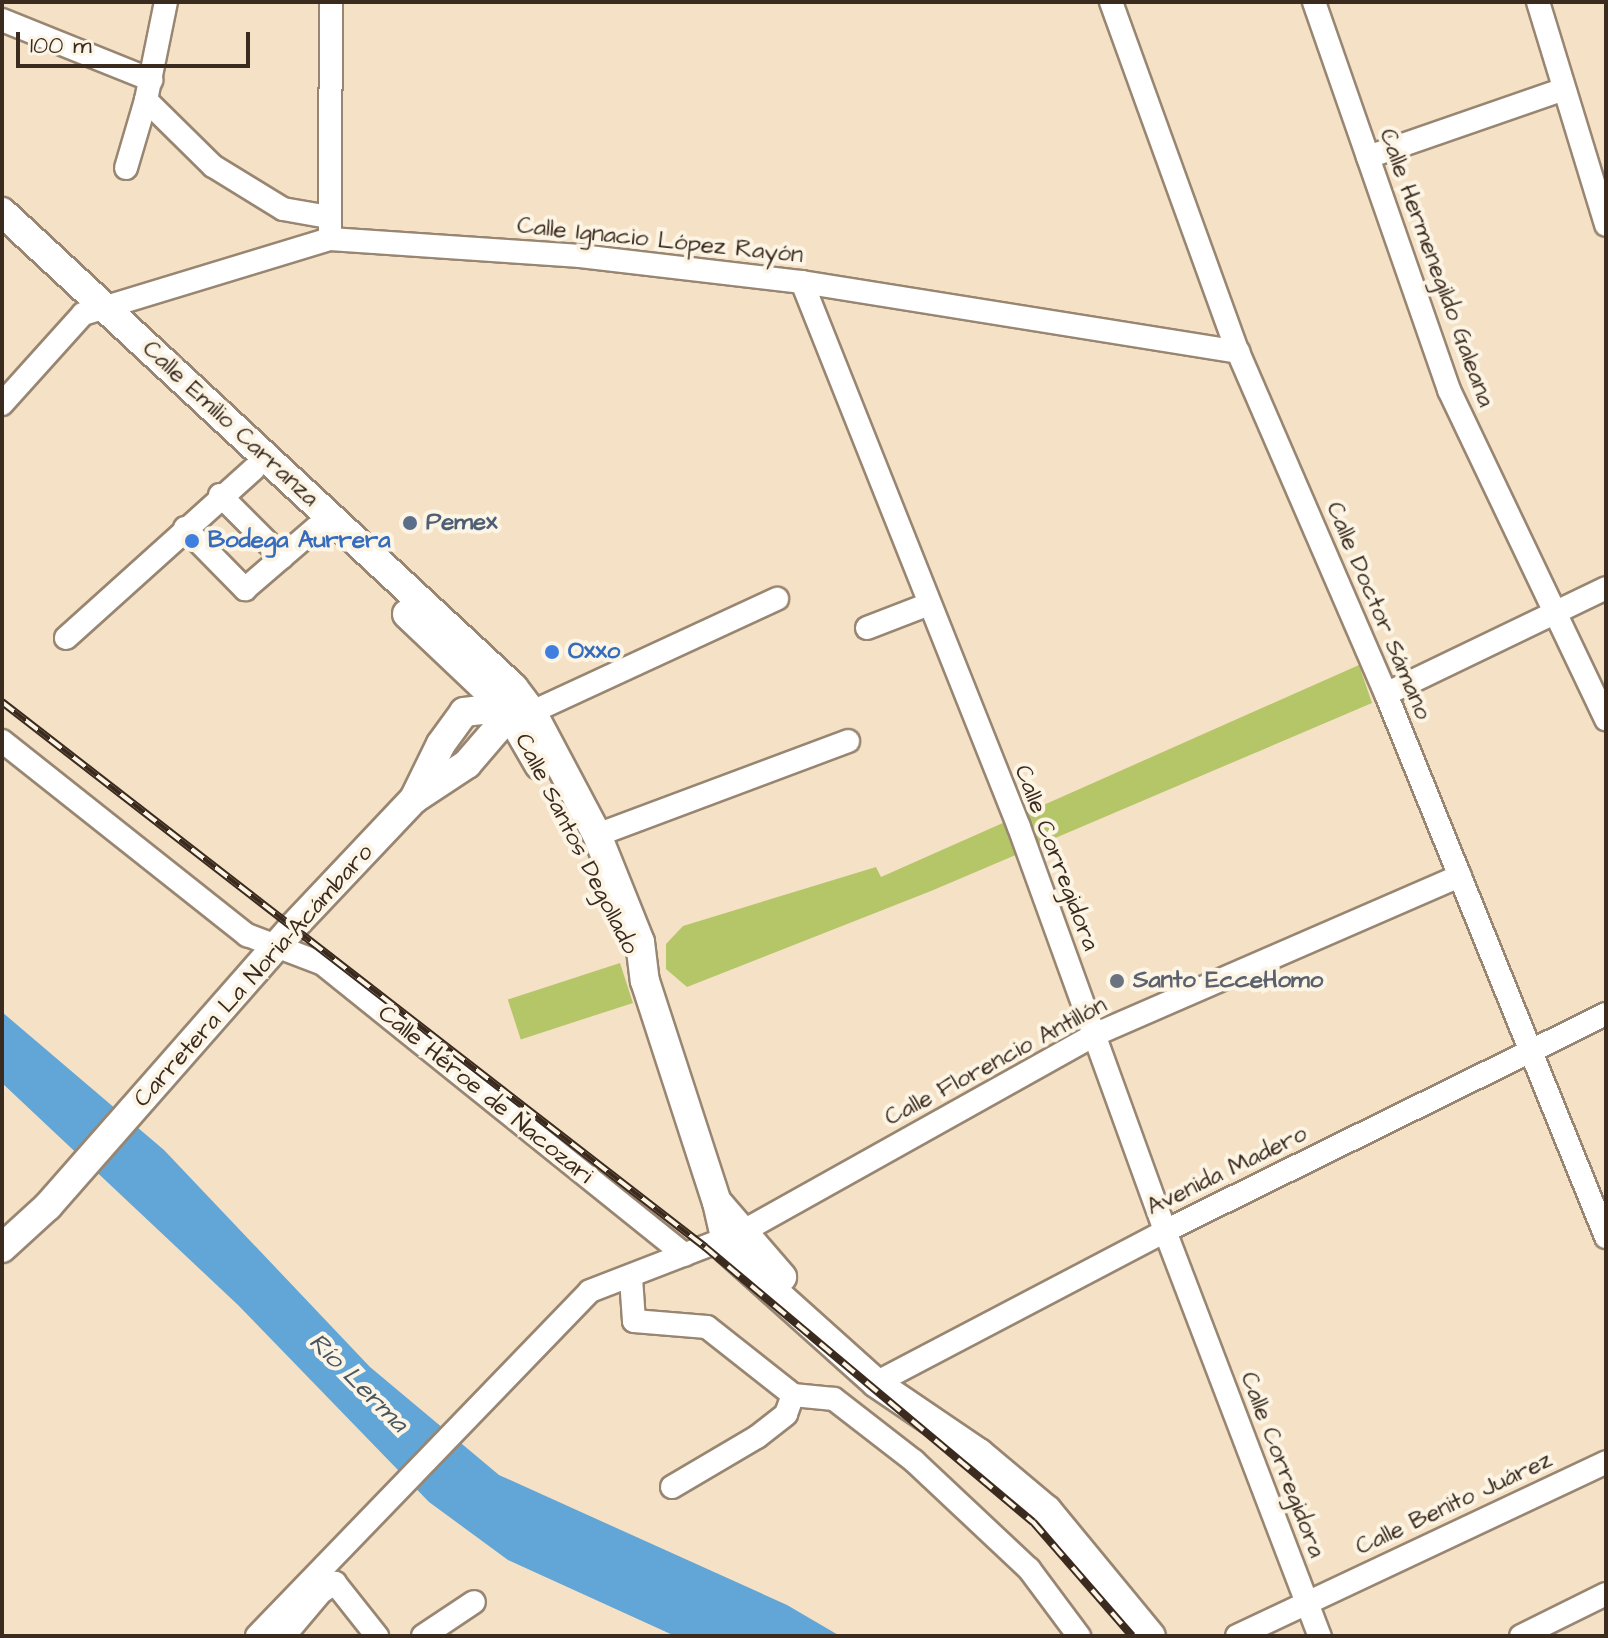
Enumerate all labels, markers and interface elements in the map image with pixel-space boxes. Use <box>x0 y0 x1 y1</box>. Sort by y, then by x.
scale bar <box>20 16 254 66</box>
text: 100 m <box>30 29 92 63</box>
street label: Calle Hermenegildo Galeana <box>1372 125 1500 411</box>
street label: Calle Ignacio López Rayón <box>516 212 804 270</box>
street label: Calle Emilio Carranza <box>136 335 324 513</box>
street label: Calle Doctor Sámano <box>1319 498 1437 724</box>
place label: Pemex <box>426 509 497 537</box>
marker: Pemex <box>401 514 419 532</box>
place label: Bodega Aurrera <box>208 527 391 555</box>
marker: Bodega Aurrera <box>183 532 201 550</box>
place label: Oxxo <box>568 638 620 666</box>
marker: Oxxo <box>543 643 561 661</box>
street label: Calle Santos Degollado <box>508 729 644 959</box>
street label: Calle Corregidora <box>1007 761 1105 955</box>
street label: Carretera La Noria-Acámbaro <box>128 839 380 1113</box>
place label: Santo EcceHomo <box>1133 967 1323 995</box>
marker: Santo EcceHomo <box>1108 972 1126 990</box>
street label: Calle Florencio Antillón <box>880 991 1112 1133</box>
street label: Calle Héroe de Nacozari <box>372 999 598 1191</box>
street label: Avenida Madero <box>1142 1120 1312 1222</box>
water label: Río Lerma <box>302 1327 414 1439</box>
street label: Calle Corregidora <box>1233 1368 1331 1562</box>
street label: Calle Benito Juárez <box>1351 1446 1557 1562</box>

